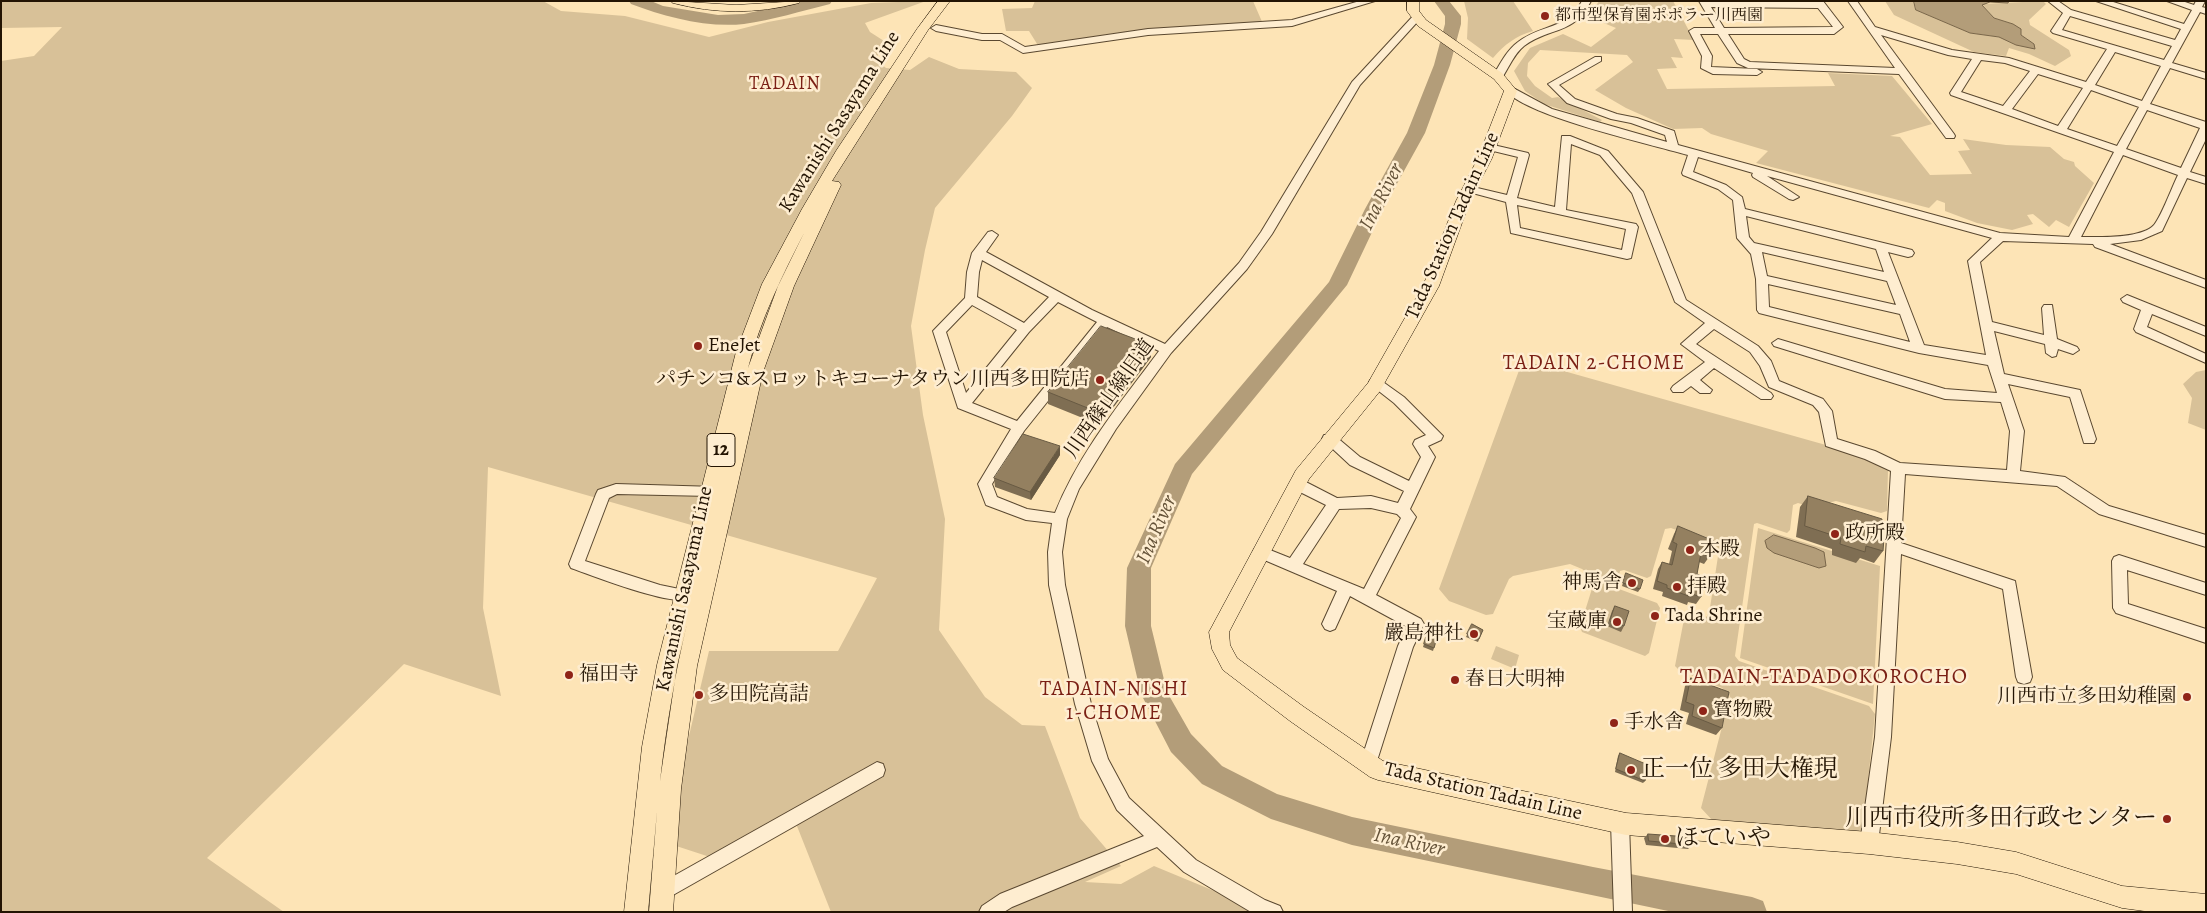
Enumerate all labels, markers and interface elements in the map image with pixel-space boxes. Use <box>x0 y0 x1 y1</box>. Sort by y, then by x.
place label: 都市型保育園ポポラー川西園 <box>1555 6 1763 26</box>
marker: 都市型保育園ポポラー川西園 <box>1539 10 1551 22</box>
street label: Kawanishi Sasayama Line <box>774 27 906 217</box>
district label: TADAIN <box>748 73 822 95</box>
street label: Tada Station Tadain Line <box>1401 129 1505 323</box>
water label: Ina River <box>1355 159 1409 235</box>
place label: EneJet <box>708 334 760 358</box>
street label: 川西篠山線旧道 <box>1060 335 1160 463</box>
marker: EneJet <box>692 340 704 352</box>
district label: TADAIN 2-CHOME <box>1501 351 1687 377</box>
place label: パチンコ&スロットキコーナタウン川西多田院店 <box>656 368 1090 392</box>
marker: パチンコ&スロットキコーナタウン川西多田院店 <box>1094 374 1106 386</box>
road number: 12 <box>707 434 735 466</box>
street label: Kawanishi Sasayama Line <box>651 484 719 694</box>
water label: Ina River <box>1131 492 1183 568</box>
place label: 政所殿 <box>1845 522 1905 546</box>
marker: 政所殿 <box>1829 528 1841 540</box>
place label: 本殿 <box>1700 538 1740 562</box>
marker: 本殿 <box>1684 544 1696 556</box>
place label: 神馬舎 <box>1562 571 1622 595</box>
place label: 拝殿 <box>1687 575 1727 599</box>
marker: 神馬舎 <box>1626 577 1638 589</box>
marker: 拝殿 <box>1671 581 1683 593</box>
place label: Tada Shrine <box>1665 604 1763 628</box>
place label: 宝蔵庫 <box>1547 610 1607 634</box>
marker: Tada Shrine <box>1649 610 1661 622</box>
marker: 宝蔵庫 <box>1611 616 1623 628</box>
place label: 嚴島神社 <box>1384 622 1464 646</box>
marker: 嚴島神社 <box>1468 628 1480 640</box>
place label: 福田寺 <box>579 663 639 687</box>
district label: TADAIN-TADADOKOROCHO <box>1677 665 1971 691</box>
place label: 春日大明神 <box>1465 668 1565 692</box>
marker: 福田寺 <box>563 669 575 681</box>
marker: 春日大明神 <box>1449 674 1461 686</box>
district label: TADAIN-NISHI 1-CHOME <box>1038 677 1190 727</box>
place label: 多田院高詰 <box>709 683 809 707</box>
place label: 川西市立多田幼稚園 <box>1997 685 2177 709</box>
marker: 多田院高詰 <box>693 689 705 701</box>
marker: 川西市立多田幼稚園 <box>2181 691 2193 703</box>
place label: 寳物殿 <box>1713 699 1773 723</box>
marker: 寳物殿 <box>1697 705 1709 717</box>
place label: 手水舎 <box>1624 711 1684 735</box>
marker: 手水舎 <box>1608 717 1620 729</box>
place label: 正一位 多田大権現 <box>1641 756 1838 784</box>
street label: Tada Station Tadain Line <box>1382 758 1584 826</box>
marker: 正一位 多田大権現 <box>1625 764 1637 776</box>
place label: 川西市役所多田行政センター <box>1845 805 2157 833</box>
marker: 川西市役所多田行政センター <box>2161 813 2173 825</box>
water label: Ina River <box>1371 823 1447 863</box>
place label: ほていや <box>1675 825 1771 853</box>
marker: ほていや <box>1659 833 1671 845</box>

